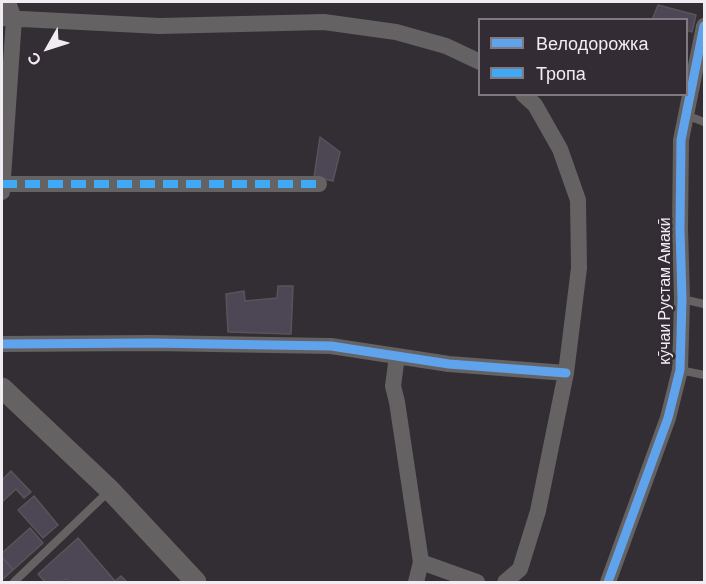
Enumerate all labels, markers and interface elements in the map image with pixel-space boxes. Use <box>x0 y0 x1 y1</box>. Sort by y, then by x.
north arrow <box>18 18 78 78</box>
legend <box>478 18 688 96</box>
text: Велодорожка <box>536 32 648 54</box>
text: С <box>23 49 45 70</box>
text: Тропа <box>536 62 586 84</box>
street label: кӯчаи Рустам Амакӣ <box>655 217 675 365</box>

